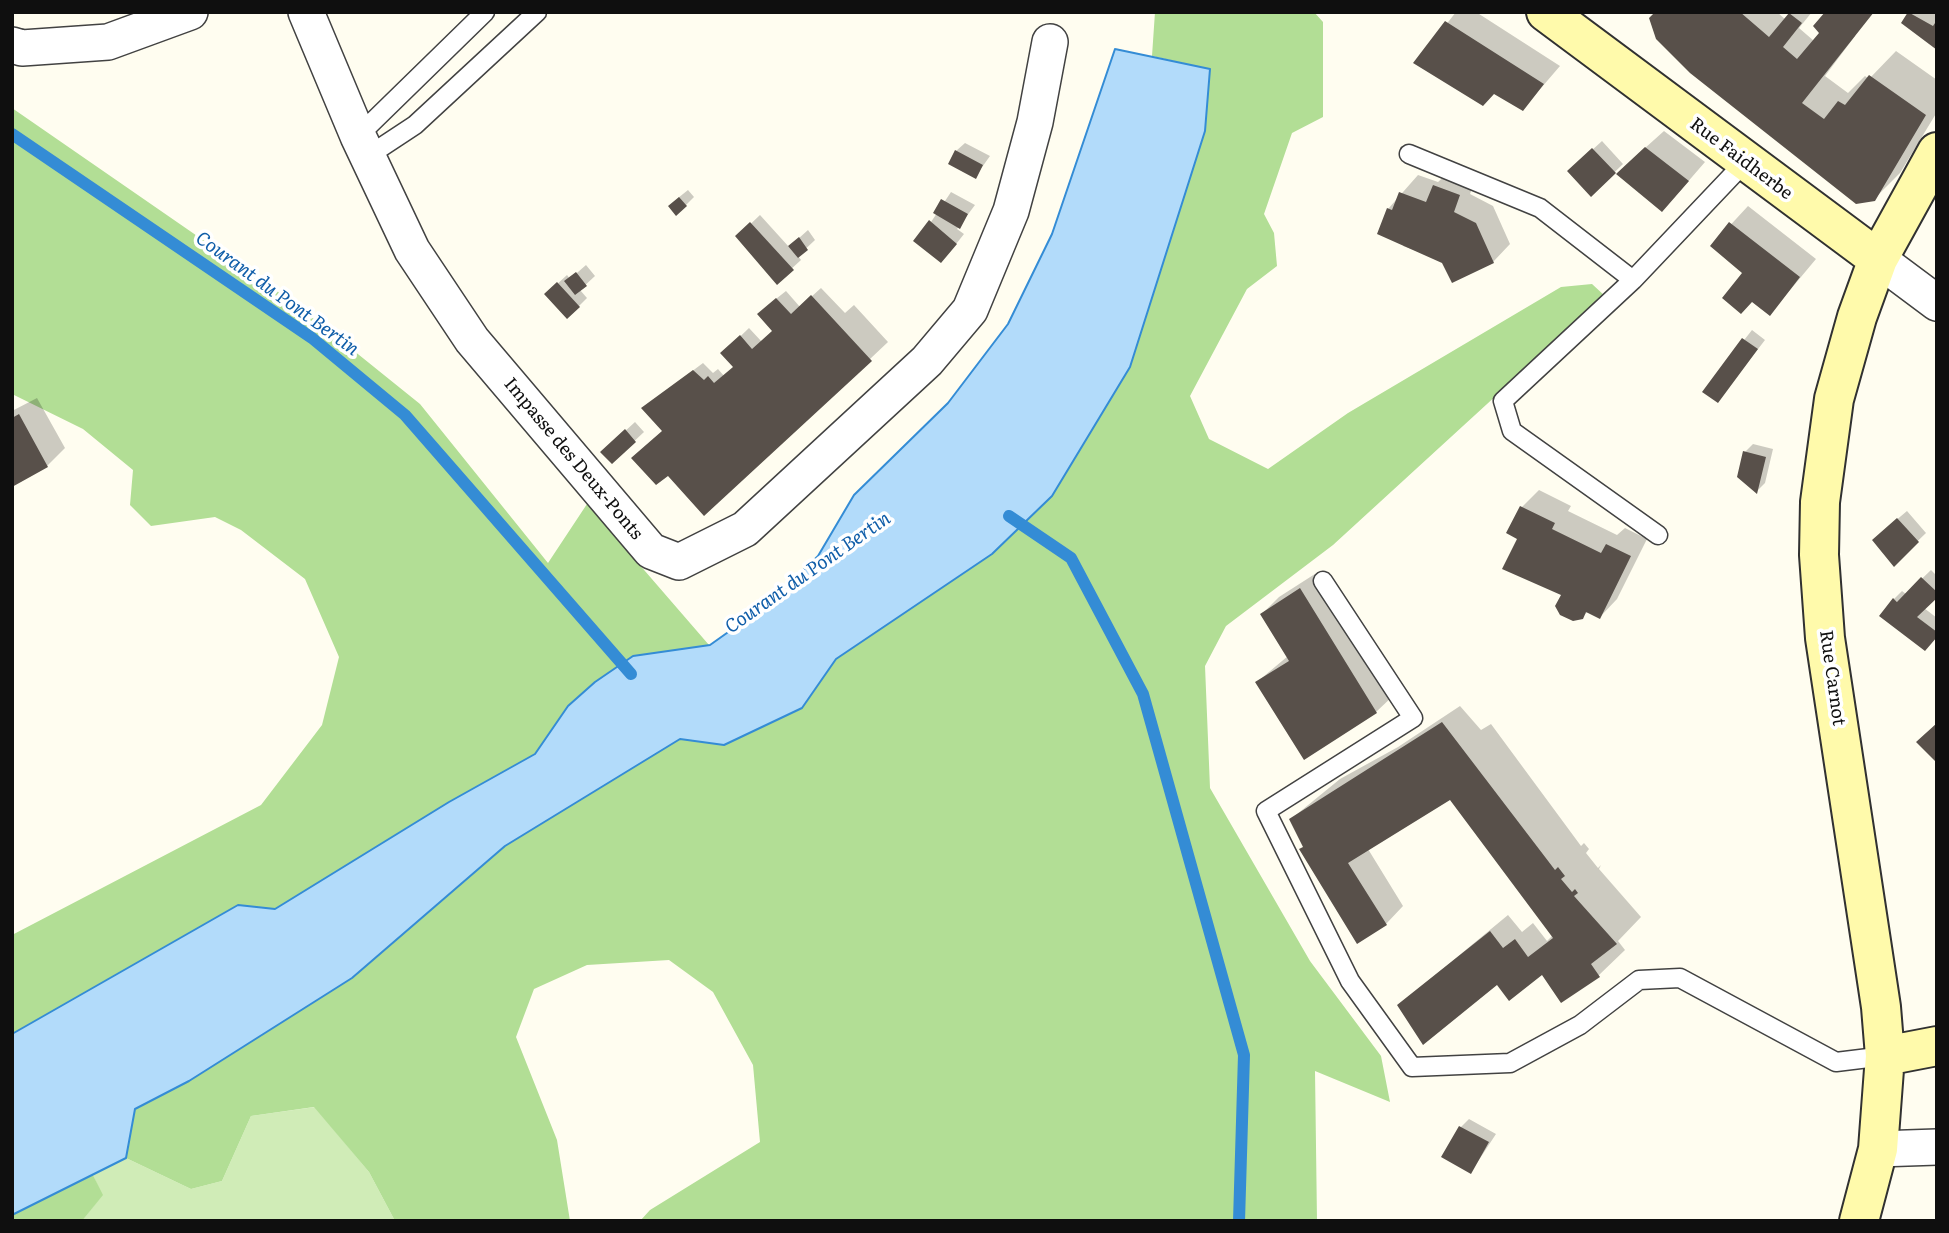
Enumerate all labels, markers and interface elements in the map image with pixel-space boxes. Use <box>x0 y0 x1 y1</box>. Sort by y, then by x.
street label: Rue Faidherbe <box>1685 113 1797 205</box>
water label: Courant du Pont Bertin <box>191 227 363 361</box>
street label: Impasse des Deux-Ponts <box>499 374 647 544</box>
water label: Courant du Pont Bertin <box>721 507 895 639</box>
street label: Rue Carnot <box>1815 629 1849 727</box>

